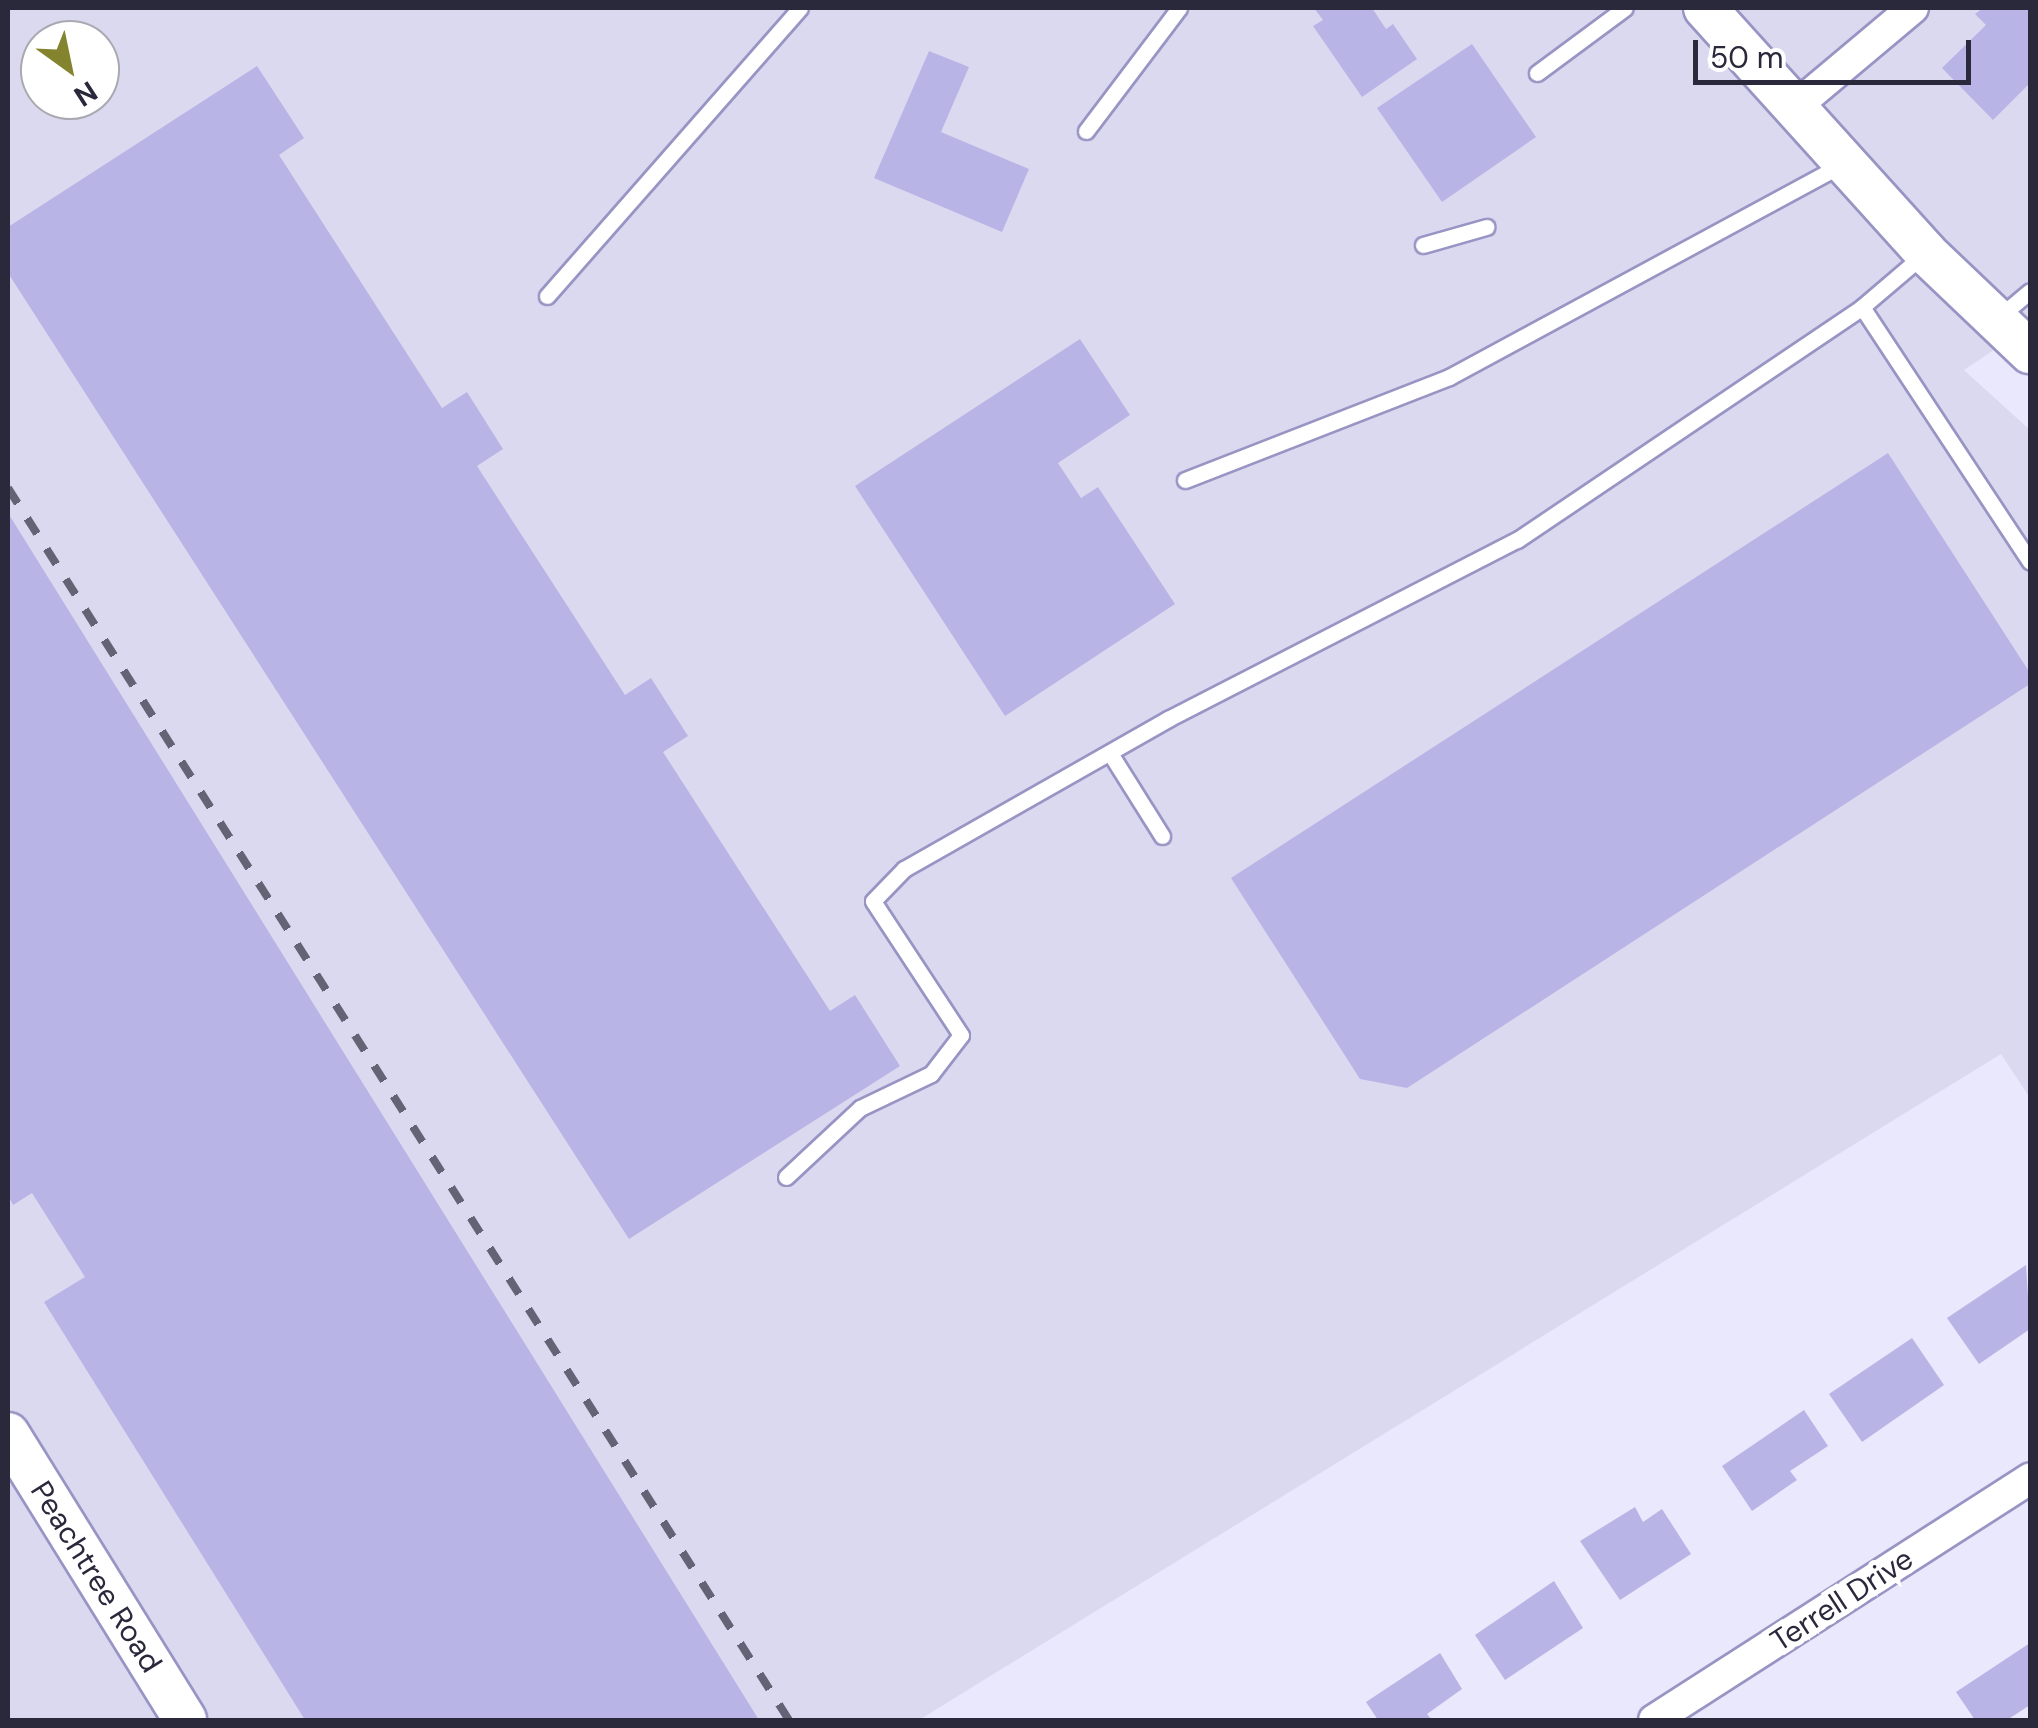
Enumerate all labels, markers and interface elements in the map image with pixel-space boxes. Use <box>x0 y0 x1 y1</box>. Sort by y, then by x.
north arrow <box>20 20 120 120</box>
scale bar <box>1698 20 1976 82</box>
text: 50 m <box>1710 38 1784 77</box>
text: N <box>67 73 104 115</box>
street label: Peachtree Road <box>23 1475 169 1679</box>
street label: Terrell Drive <box>1764 1541 1920 1659</box>

